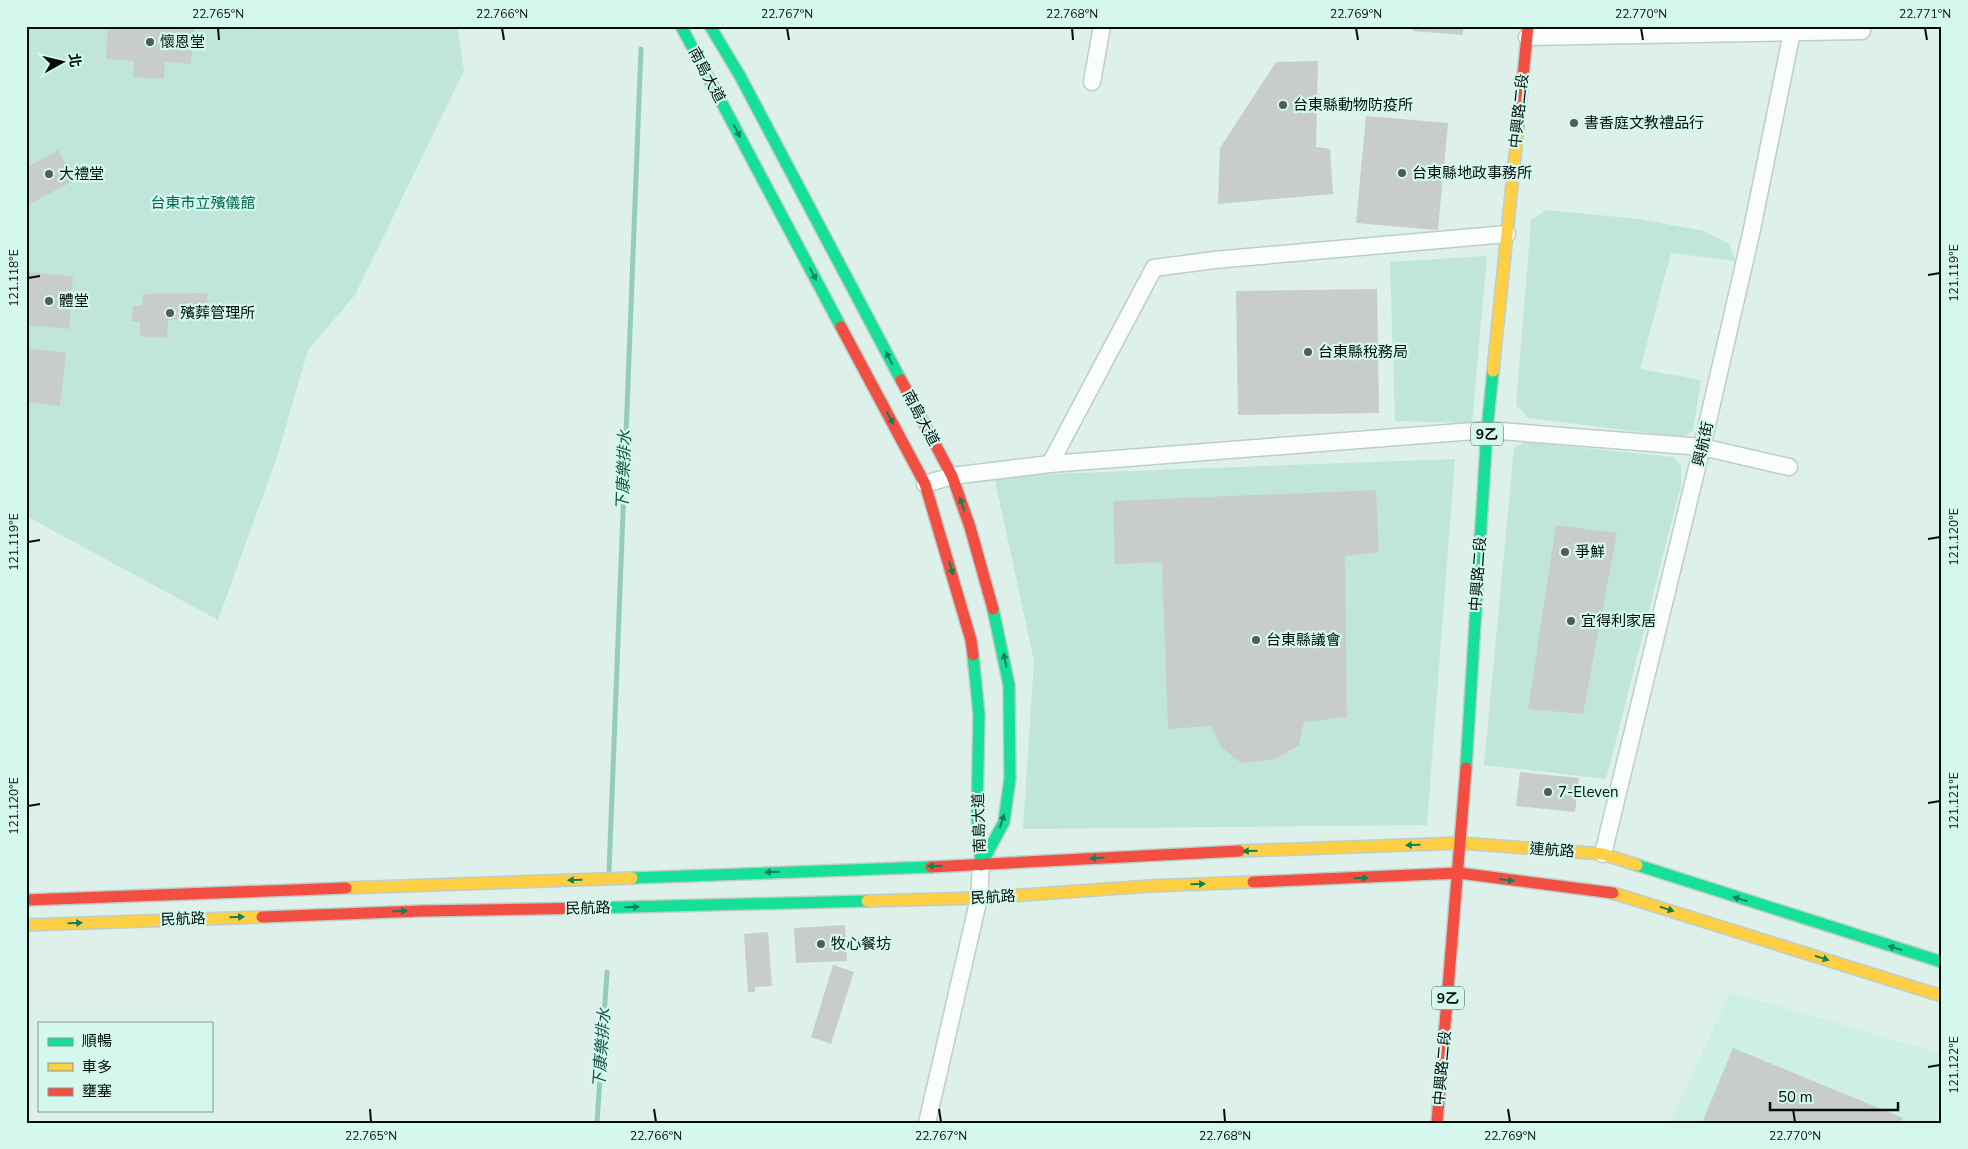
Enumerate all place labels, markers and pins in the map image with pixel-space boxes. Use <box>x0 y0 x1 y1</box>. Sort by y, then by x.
place label: 懷恩堂 <box>160 32 205 52</box>
marker: 懷恩堂 <box>144 36 156 48</box>
place label: 台東縣動物防疫所 <box>1293 95 1413 115</box>
marker: 台東縣動物防疫所 <box>1277 99 1289 111</box>
place label: 書香庭文教禮品行 <box>1584 113 1704 133</box>
marker: 書香庭文教禮品行 <box>1568 117 1580 129</box>
place label: 台東縣地政事務所 <box>1412 163 1532 183</box>
place label: 大禮堂 <box>59 164 104 184</box>
marker: 台東縣地政事務所 <box>1396 167 1408 179</box>
marker: 大禮堂 <box>43 168 55 180</box>
place label: 體堂 <box>59 291 89 311</box>
marker: 體堂 <box>43 295 55 307</box>
place label: 殯葬管理所 <box>180 303 255 323</box>
marker: 殯葬管理所 <box>164 307 176 319</box>
place label: 台東縣稅務局 <box>1318 342 1408 362</box>
marker: 台東縣稅務局 <box>1302 346 1314 358</box>
place label: 爭鮮 <box>1575 542 1605 562</box>
marker: 爭鮮 <box>1559 546 1571 558</box>
place label: 宜得利家居 <box>1581 611 1656 631</box>
marker: 宜得利家居 <box>1565 615 1577 627</box>
place label: 台東縣議會 <box>1266 630 1341 650</box>
marker: 台東縣議會 <box>1250 634 1262 646</box>
place label: 7-Eleven <box>1558 782 1618 802</box>
marker: 7-Eleven <box>1542 786 1554 798</box>
place label: 牧心餐坊 <box>831 934 891 954</box>
marker: 牧心餐坊 <box>815 938 827 950</box>

